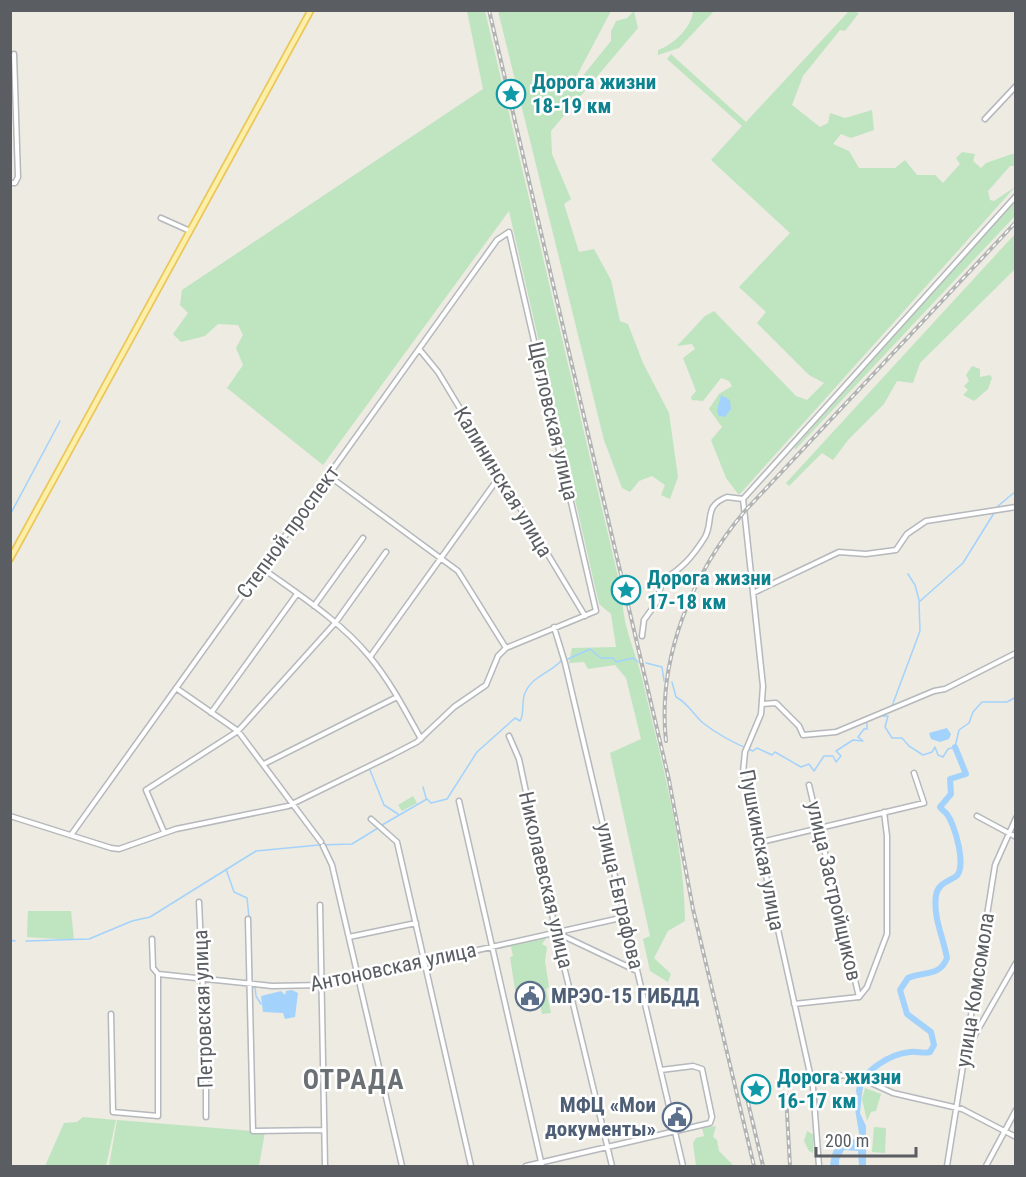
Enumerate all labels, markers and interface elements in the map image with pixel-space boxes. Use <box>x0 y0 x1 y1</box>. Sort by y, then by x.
place label: Дорога жизни 18-19 км <box>532 70 656 118</box>
place icon: Дорога жизни 18-19 км <box>495 78 527 110</box>
street label: Щегловская улица <box>523 339 583 503</box>
street label: Калининская улица <box>449 403 557 561</box>
street label: Степной проспект <box>232 461 344 603</box>
place label: Дорога жизни 17-18 км <box>647 566 771 614</box>
place icon: Дорога жизни 17-18 км <box>610 574 642 606</box>
street label: Пушкинская улица <box>735 767 789 933</box>
street label: Николаевская улица <box>514 789 578 971</box>
street label: улица Застройщиков <box>802 799 866 983</box>
street label: улица Евграфова <box>592 821 648 971</box>
street label: улица Комсомола <box>951 911 999 1069</box>
street label: Петровская улица <box>188 929 218 1089</box>
street label: Антоновская улица <box>308 938 478 996</box>
public building icon: МРЭО-15 ГИБДД <box>514 980 546 1012</box>
place label: МРЭО-15 ГИБДД <box>551 984 700 1008</box>
district label: ОТРАДА <box>303 1064 405 1096</box>
place label: Дорога жизни 16-17 км <box>777 1065 901 1113</box>
place icon: Дорога жизни 16-17 км <box>740 1073 772 1105</box>
place label: МФЦ «Мои документы» <box>545 1093 656 1141</box>
public building icon: МФЦ «Мои документы» <box>661 1101 693 1133</box>
scale bar <box>816 1120 916 1158</box>
text: 200 m <box>825 1130 869 1151</box>

